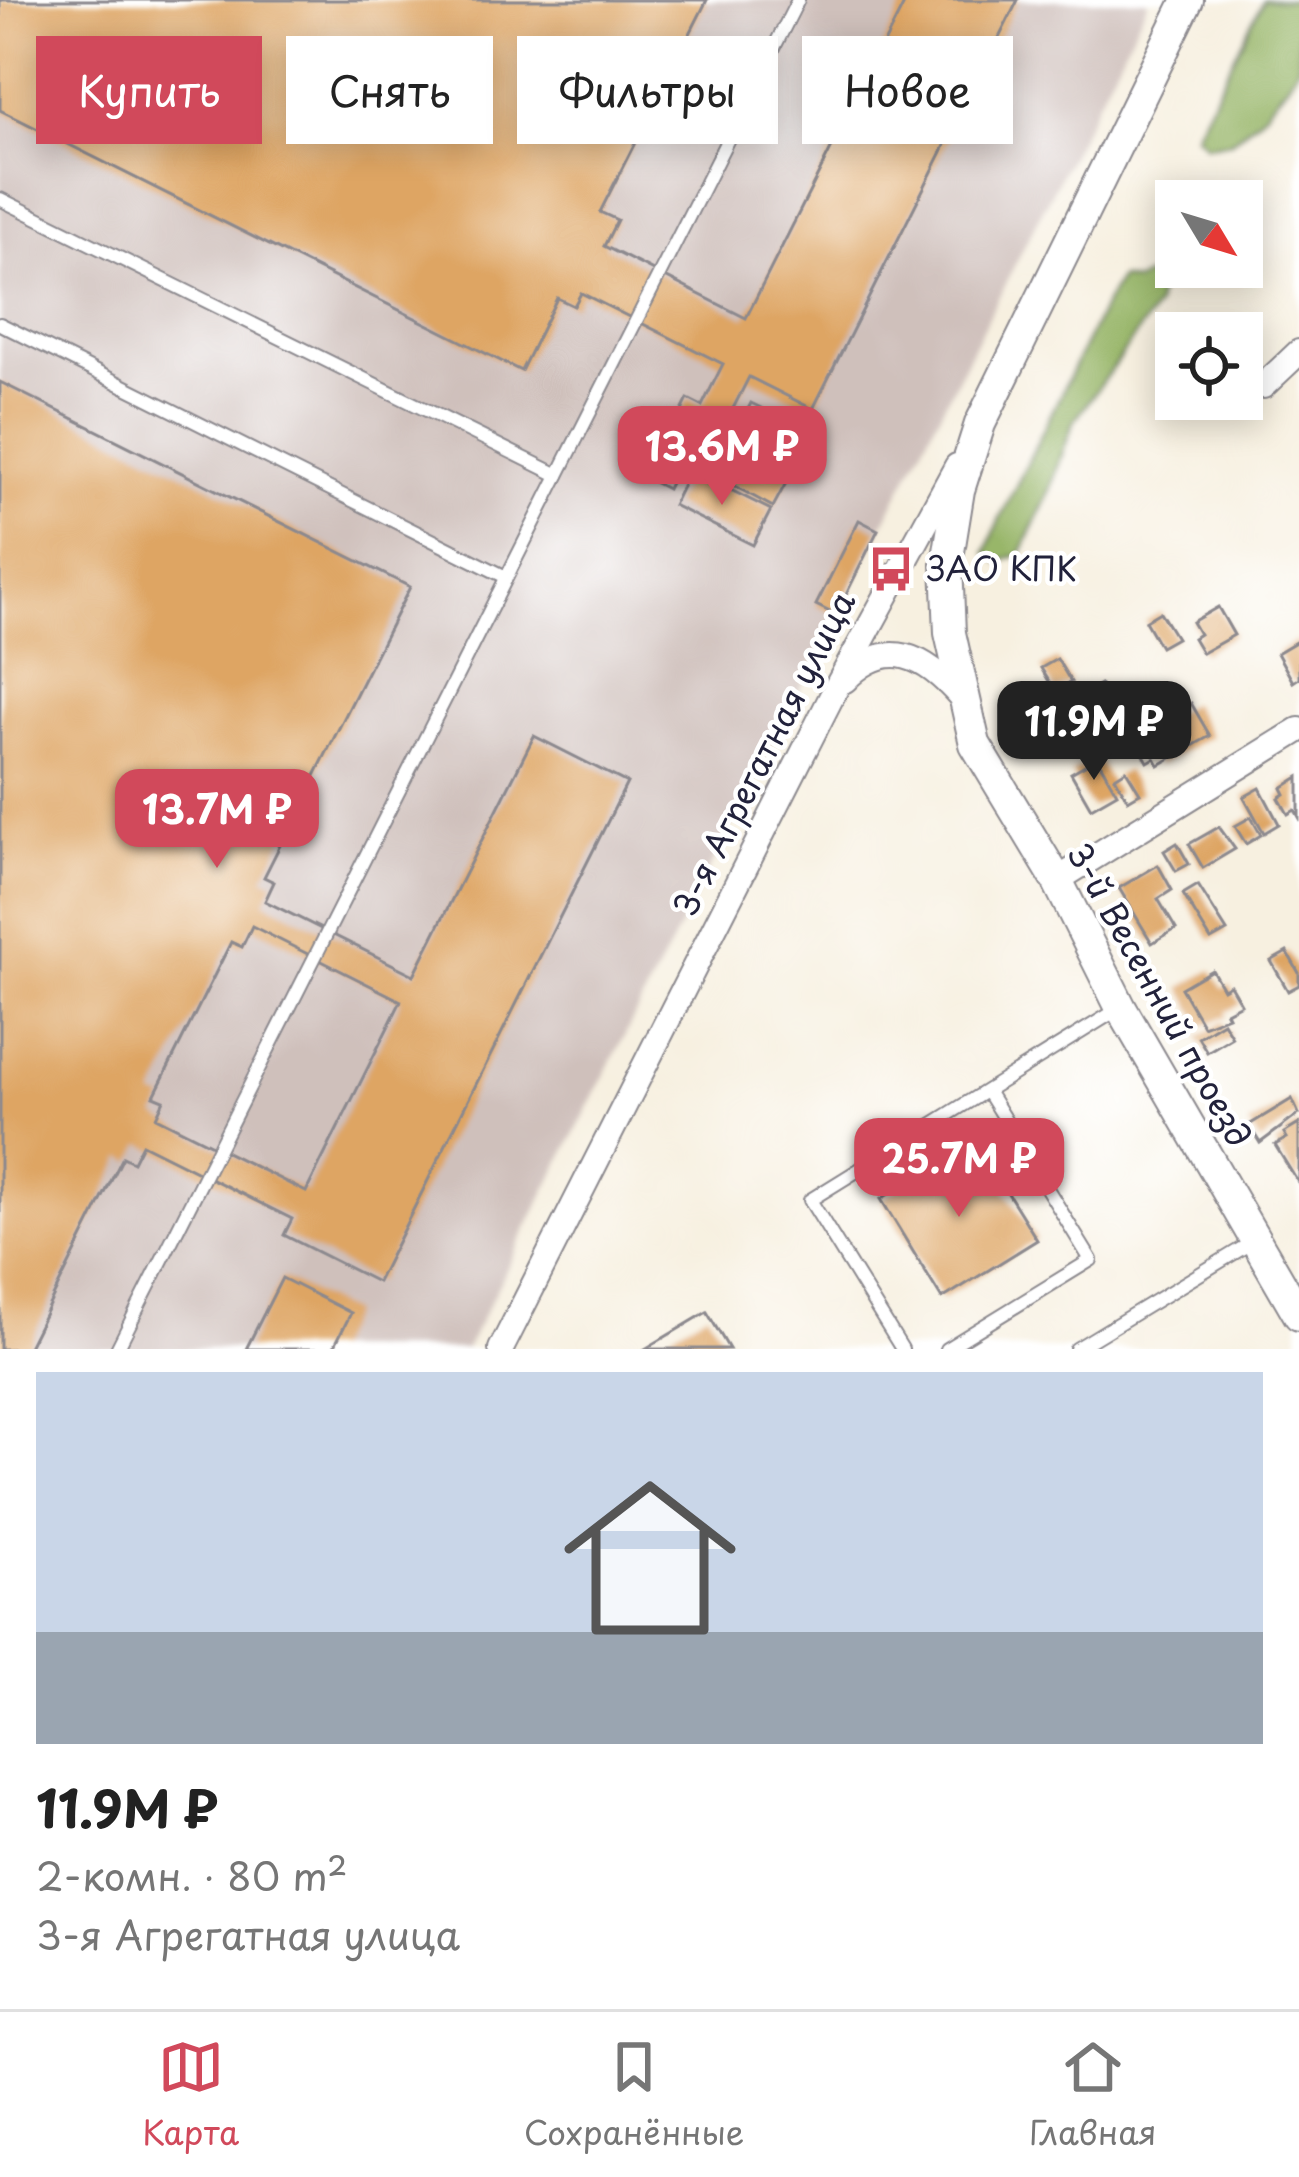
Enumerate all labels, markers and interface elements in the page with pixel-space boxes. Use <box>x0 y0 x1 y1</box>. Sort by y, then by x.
chip: Купить <box>36 36 262 144</box>
chip: Снять <box>286 36 493 144</box>
chip: Фильтры <box>517 36 778 144</box>
chip: Новое <box>802 36 1013 144</box>
north arrow <box>1155 180 1263 288</box>
map controls <box>1155 180 1263 420</box>
button: locate <box>1155 312 1263 420</box>
pin: 13.6M ₽ <box>611 406 833 508</box>
text: 13.6M ₽ <box>645 415 799 474</box>
place label: ЗАО КПК <box>927 542 1077 592</box>
bus stop icon: ЗАО КПК <box>866 544 916 594</box>
street label: 3-я Агрегатная улица <box>658 582 866 924</box>
pin: 11.9M ₽ <box>983 681 1205 783</box>
text: 11.9M ₽ <box>1024 690 1164 749</box>
pin: 13.7M ₽ <box>106 769 328 871</box>
text: 13.7M ₽ <box>142 778 292 837</box>
street label: 3-й Весенний проезд <box>1056 833 1265 1155</box>
pin: 25.7M ₽ <box>848 1118 1070 1220</box>
text: 25.7M ₽ <box>881 1127 1037 1186</box>
icon: home <box>542 1450 758 1666</box>
text: 11.9M ₽ <box>36 1768 218 1845</box>
text: 2-комн. · 80 m² <box>36 1845 348 1904</box>
text: 3-я Агрегатная улица <box>36 1904 460 1963</box>
tab: Карта <box>142 2034 239 2156</box>
tab: Сохранённые <box>524 2034 744 2156</box>
tab: Главная <box>1029 2034 1157 2156</box>

